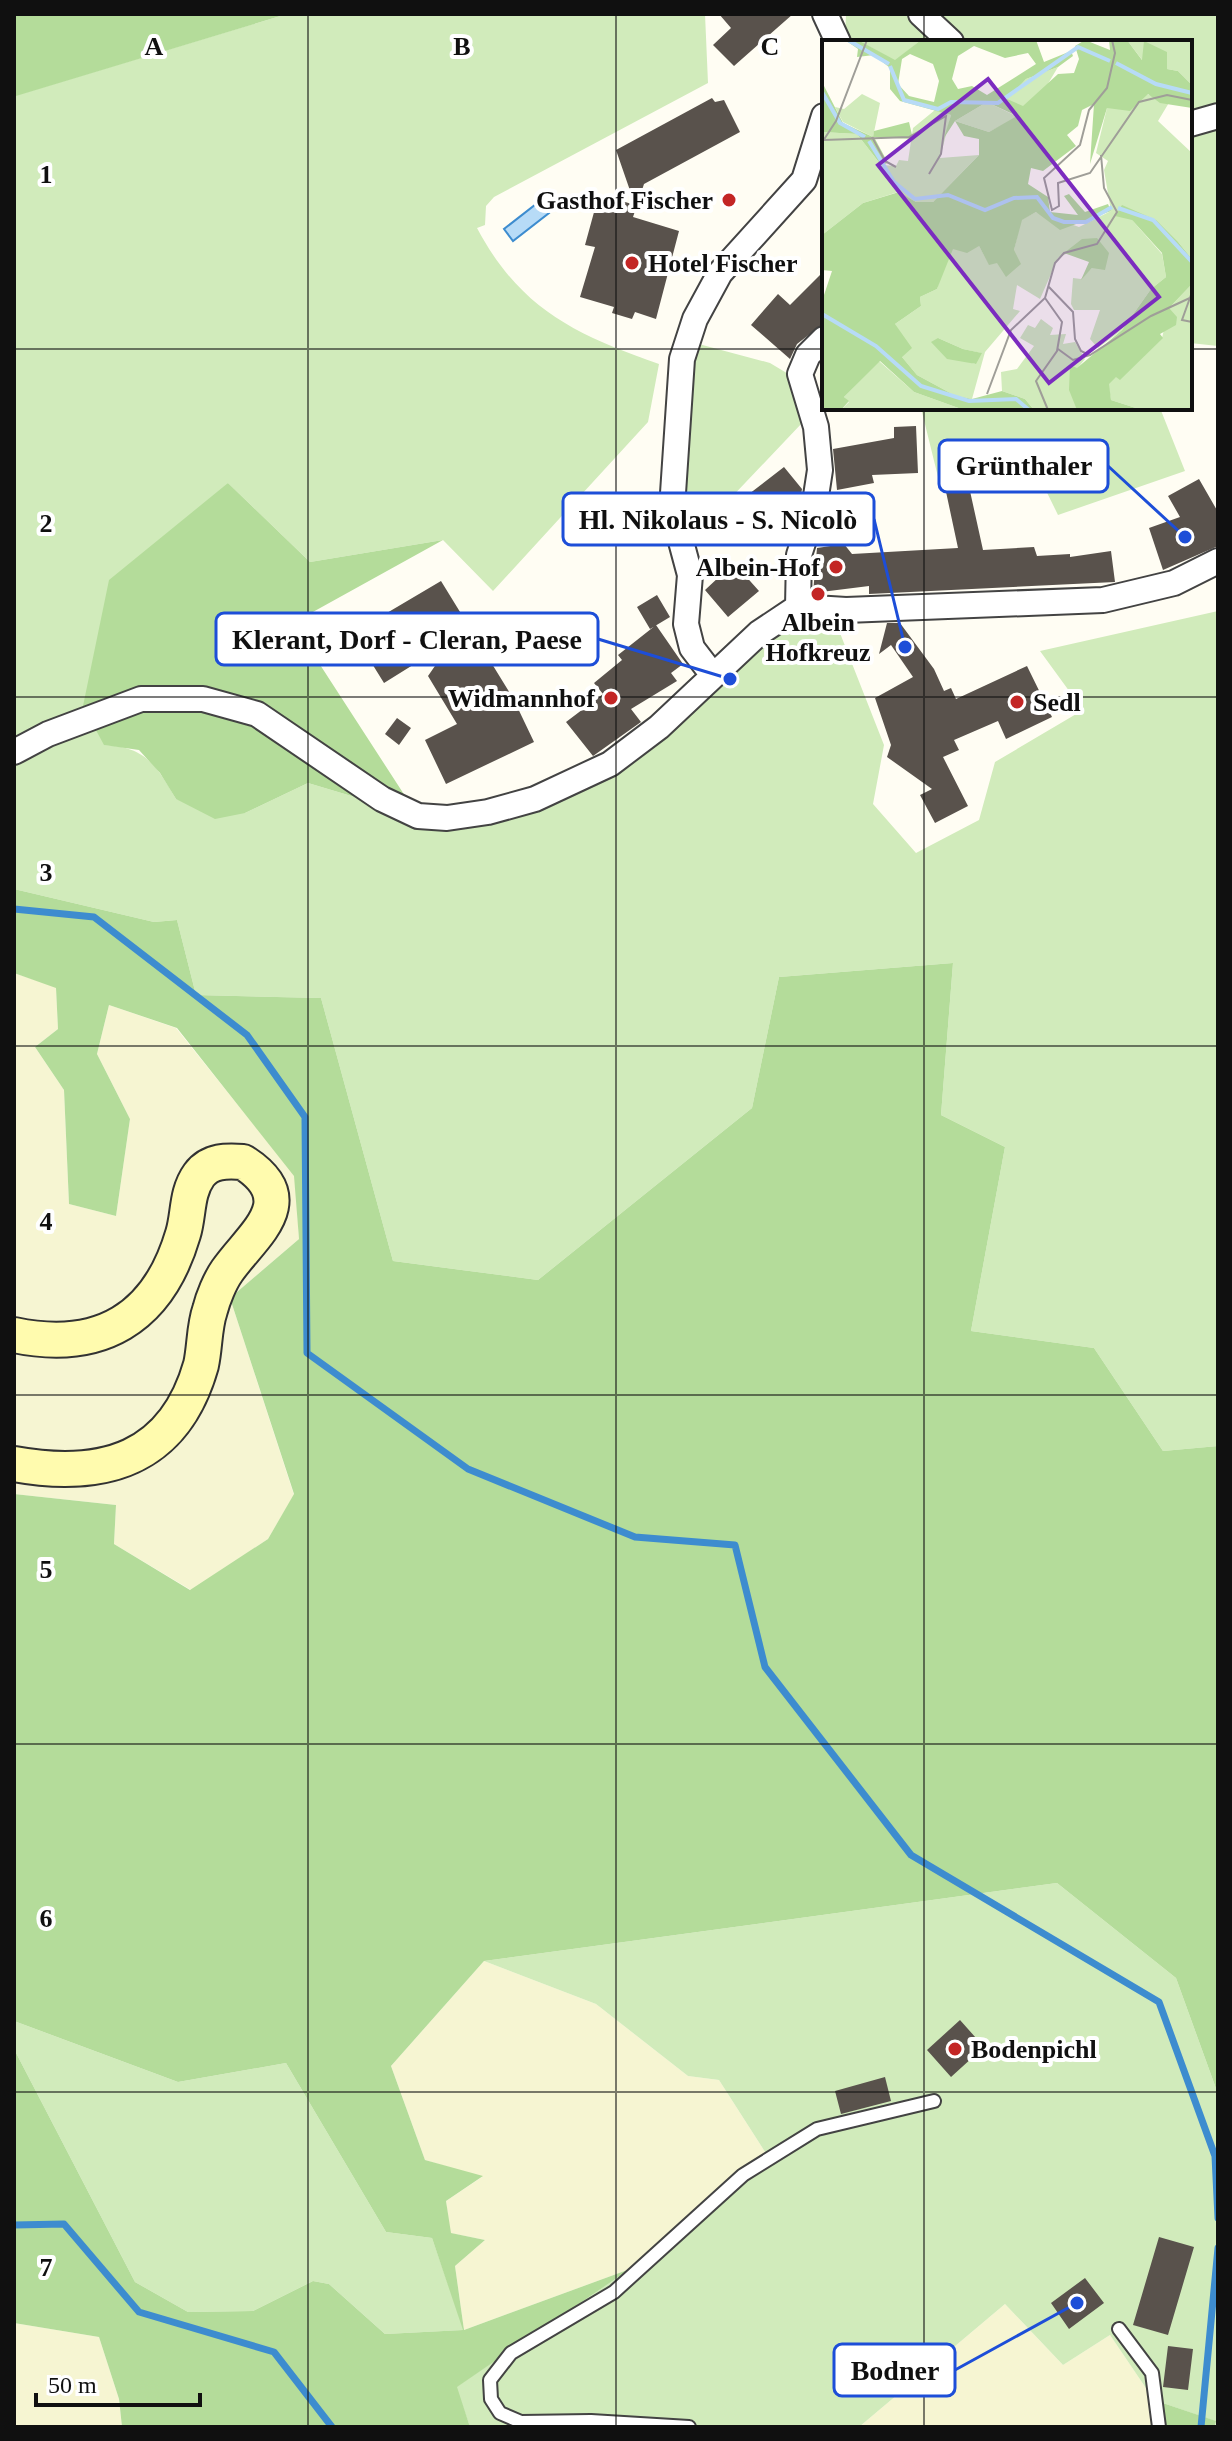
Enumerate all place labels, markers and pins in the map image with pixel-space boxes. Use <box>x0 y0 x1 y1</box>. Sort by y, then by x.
place label: Gasthof Fischer <box>536 186 713 215</box>
marker: Gasthof Fischer <box>720 191 738 209</box>
place label: Hotel Fischer <box>648 249 797 278</box>
marker: Hotel Fischer <box>623 254 641 272</box>
callout: Grünthaler <box>939 440 1108 492</box>
callout: Hl. Nikolaus - S. Nicolò <box>563 493 874 545</box>
place label: Albein-Hof <box>696 553 820 582</box>
marker: Albein-Hof <box>827 558 845 576</box>
marker: Albein Hofkreuz <box>809 585 827 603</box>
place label: Albein Hofkreuz <box>766 608 870 667</box>
callout: Klerant, Dorf - Cleran, Paese <box>216 613 598 665</box>
place label: Widmannhof <box>448 684 595 713</box>
place label: Sedl <box>1033 688 1081 717</box>
marker: Widmannhof <box>602 689 620 707</box>
marker: Sedl <box>1008 693 1026 711</box>
place label: Bodenpichl <box>971 2035 1097 2064</box>
marker: Bodenpichl <box>946 2040 964 2058</box>
callout: Bodner <box>834 2344 955 2396</box>

